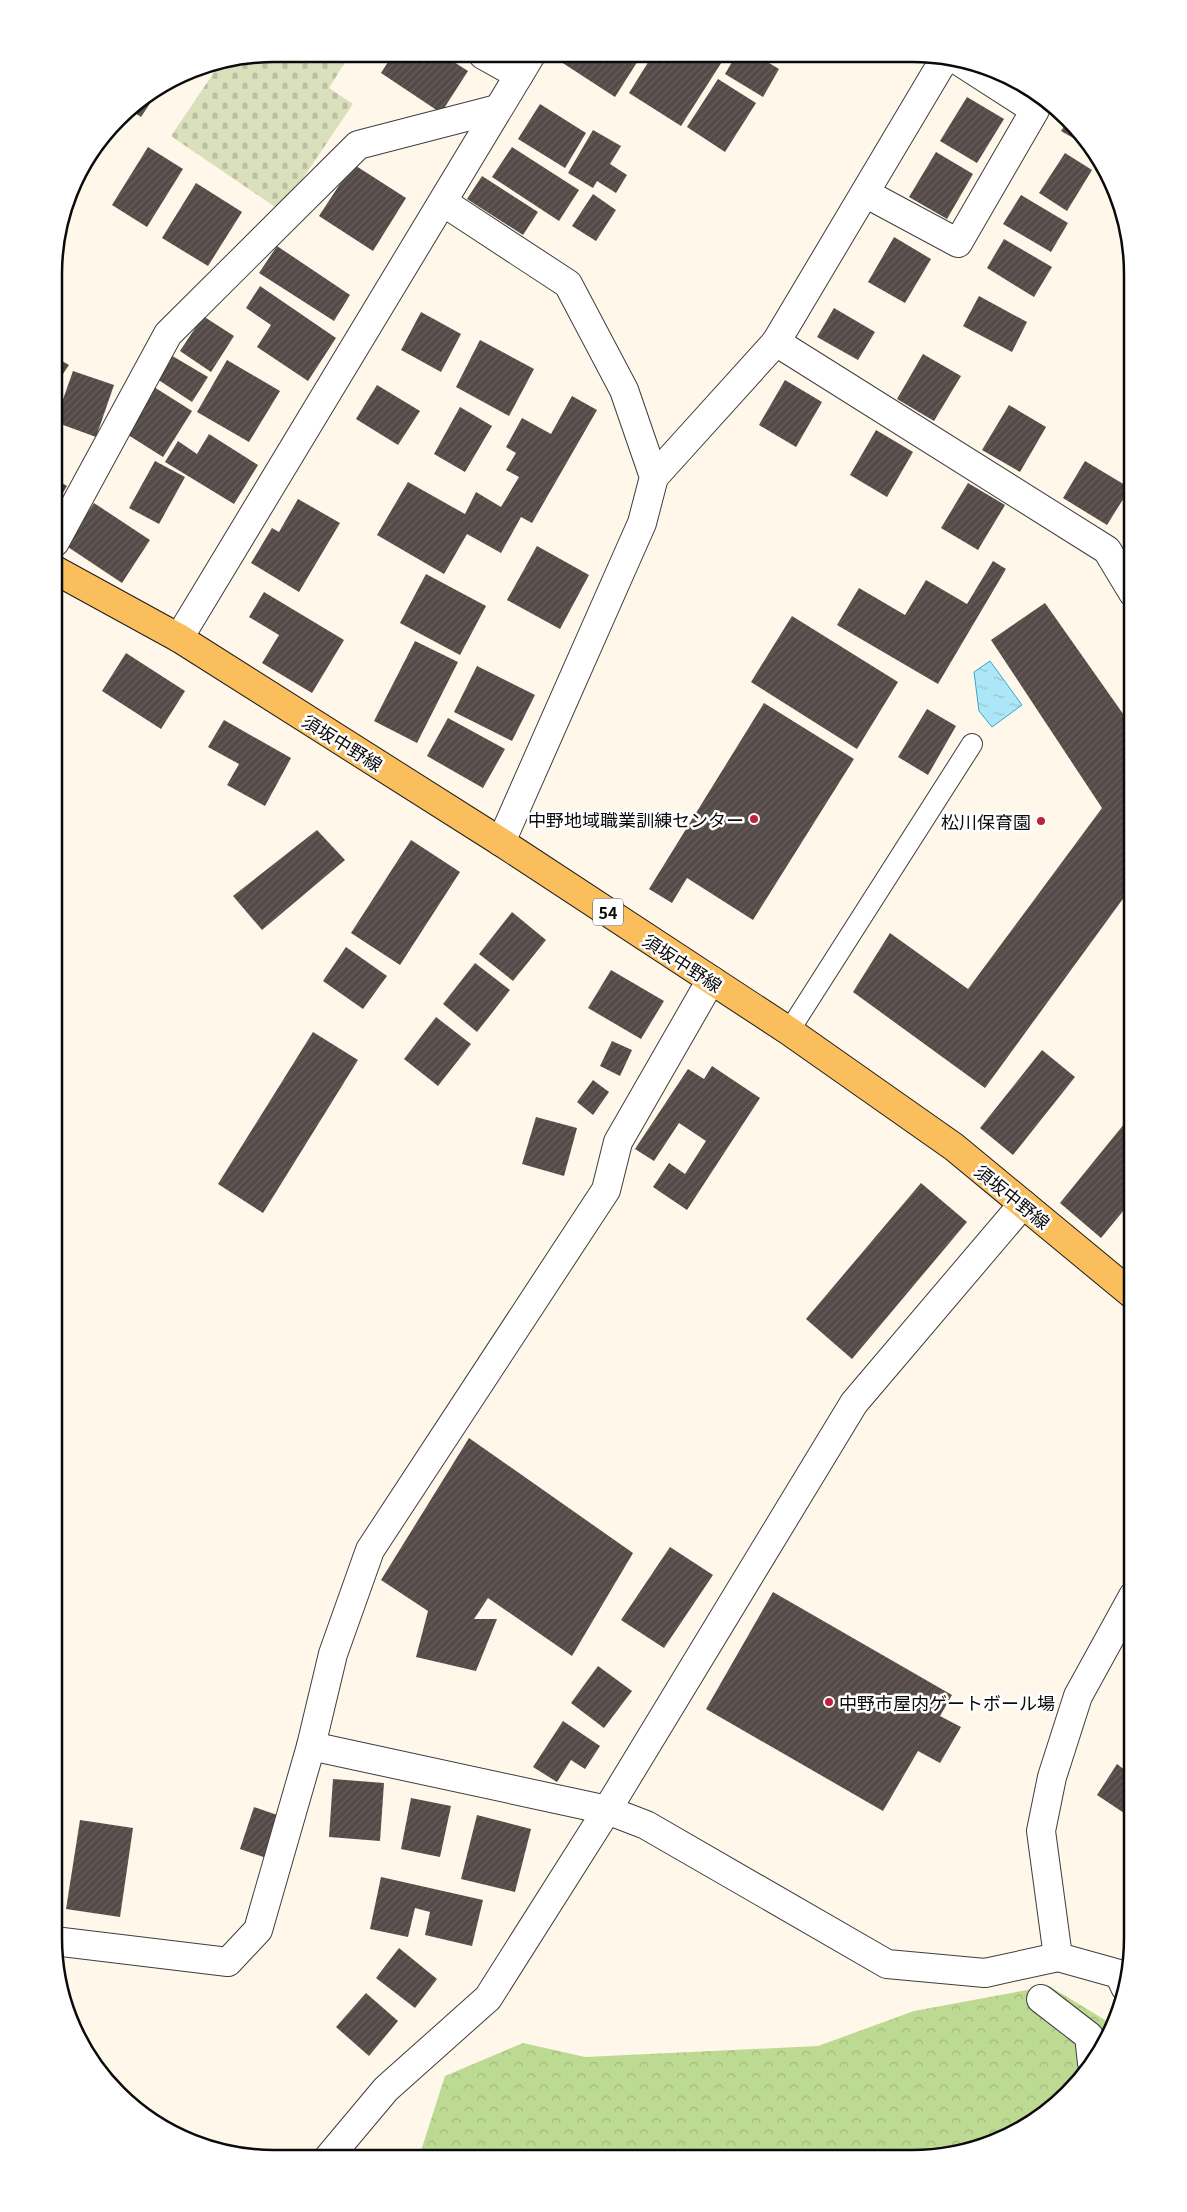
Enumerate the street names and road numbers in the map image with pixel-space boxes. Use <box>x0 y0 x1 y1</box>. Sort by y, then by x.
street label: 須坂中野線 <box>298 707 388 777</box>
road number: 54 <box>593 899 623 926</box>
street label: 須坂中野線 <box>638 927 728 997</box>
street label: 須坂中野線 <box>970 1158 1056 1234</box>

